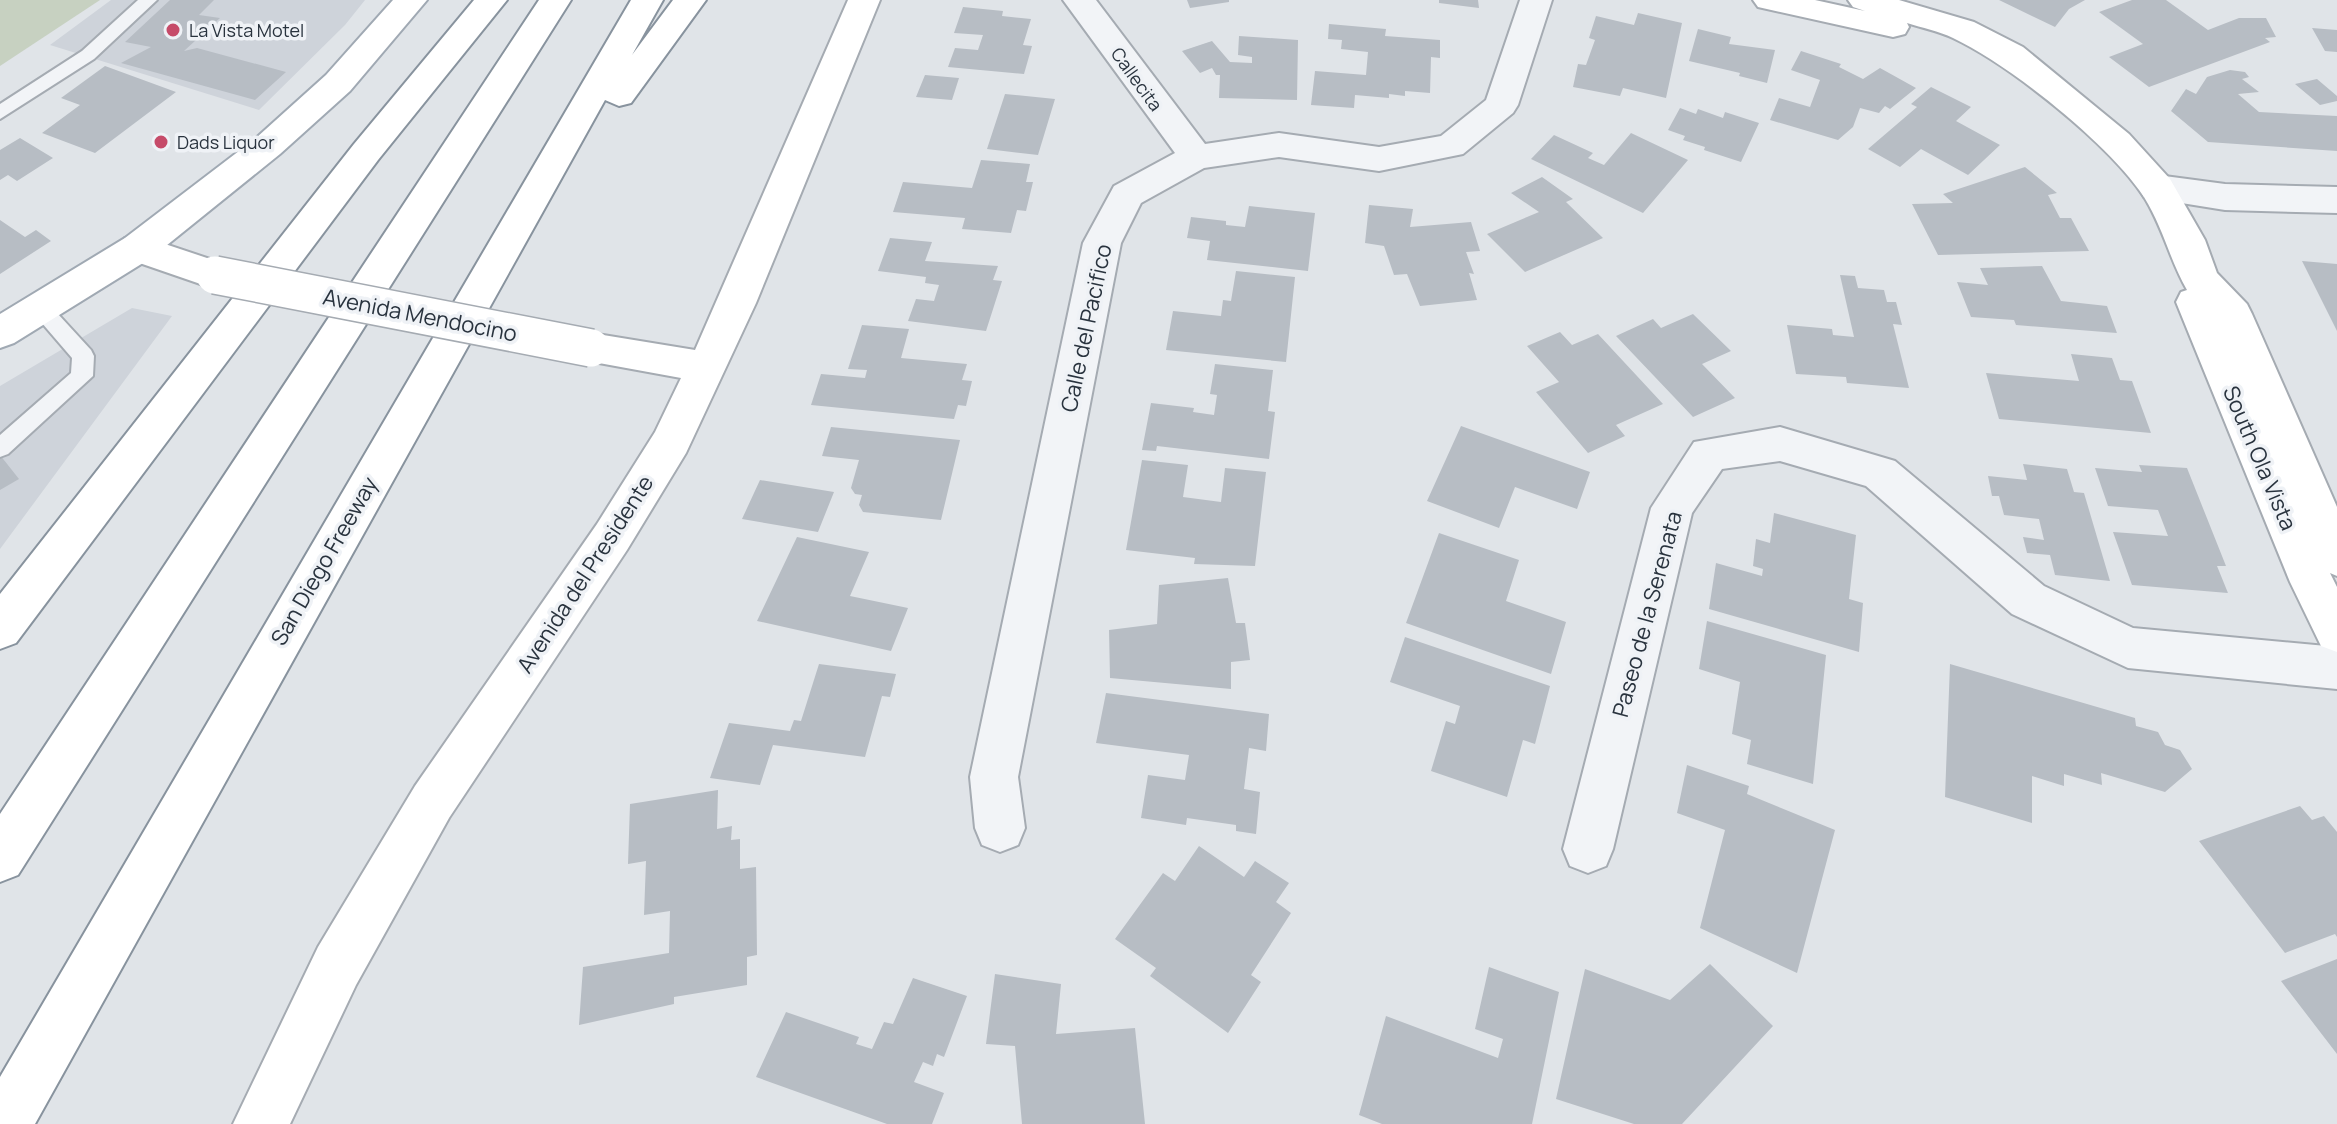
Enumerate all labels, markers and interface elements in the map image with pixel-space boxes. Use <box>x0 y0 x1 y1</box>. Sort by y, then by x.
place label: La Vista Motel <box>189 18 304 42</box>
marker: La Vista Motel <box>164 21 182 39</box>
street label: Callecita <box>1106 42 1168 116</box>
place label: Dads Liquor <box>177 130 275 154</box>
marker: Dads Liquor <box>152 133 170 151</box>
street label: Calle del Pacifico <box>1054 241 1118 415</box>
street label: Avenida Mendocino <box>320 281 520 349</box>
street label: South Ola Vista <box>2216 381 2304 535</box>
street label: Avenida del Presidente <box>510 469 660 679</box>
street label: San Diego Freeway <box>264 471 385 651</box>
street label: Paseo de la Serenata <box>1605 508 1689 720</box>

